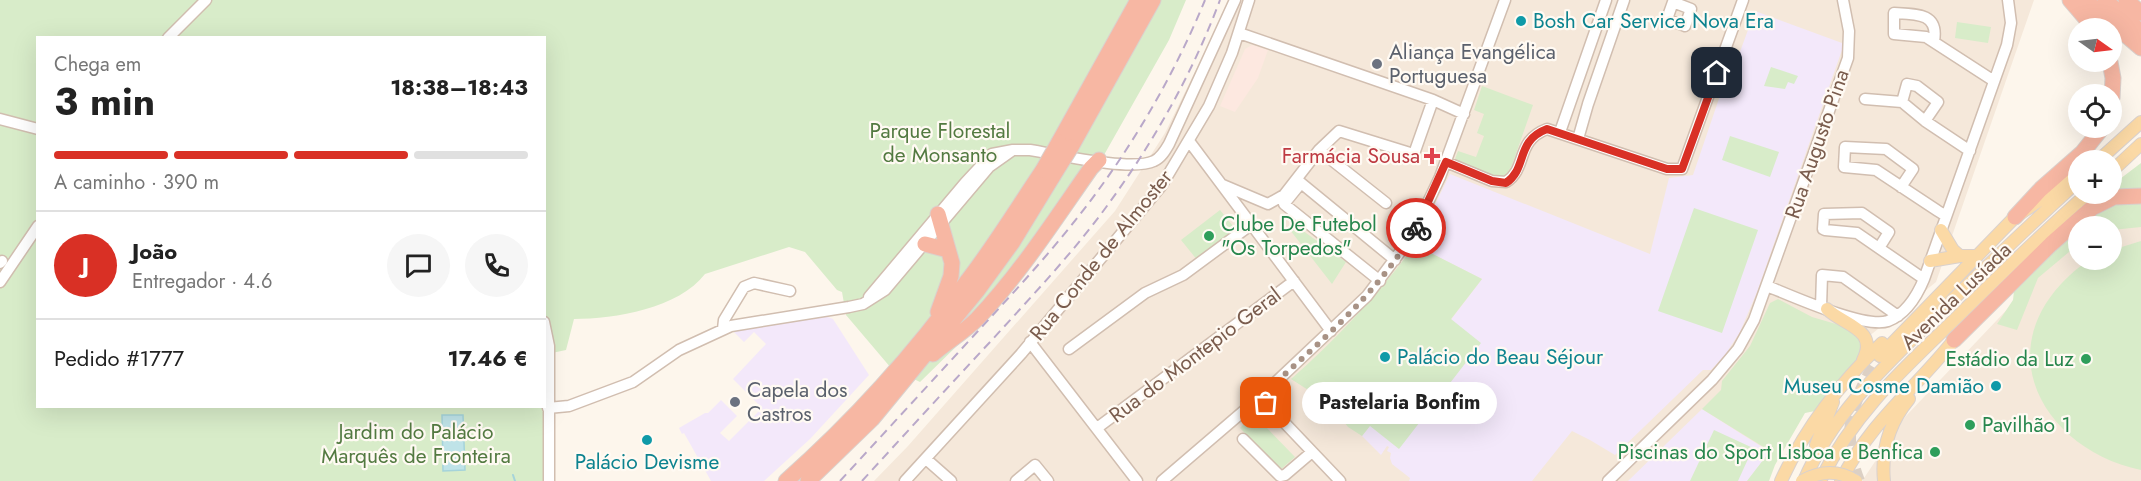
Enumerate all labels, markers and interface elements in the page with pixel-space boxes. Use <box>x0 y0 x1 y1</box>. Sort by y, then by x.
place label: Bosh Car Service Nova Era <box>1533 6 1774 36</box>
marker: Bosh Car Service Nova Era <box>1514 14 1528 28</box>
north arrow <box>2068 18 2122 72</box>
map controls <box>2068 18 2122 270</box>
place label: Aliança Evangélica Portuguesa <box>1389 37 1556 91</box>
pin <box>1691 47 1742 98</box>
text: Chega em <box>54 50 141 79</box>
icon: home <box>1700 56 1733 89</box>
marker: Aliança Evangélica Portuguesa <box>1370 57 1384 71</box>
street label: Rua Augusto Pina <box>1777 65 1857 223</box>
text: 18:38–18:43 <box>390 71 528 103</box>
text: 3 min <box>54 73 155 130</box>
button: locate <box>2068 84 2122 138</box>
park label: Parque Florestal de Monsanto <box>870 116 1010 170</box>
place label: Farmácia Sousa <box>1282 141 1420 171</box>
marker: Farmácia Sousa <box>1425 149 1439 163</box>
button: + <box>2068 150 2122 204</box>
street label: Rua Conde de Almoster <box>1023 162 1180 347</box>
text: A caminho · 390 m <box>54 168 219 197</box>
courier <box>1386 198 1446 258</box>
place label: Clube De Futebol "Os Torpedos" <box>1221 209 1377 263</box>
icon: bike <box>1400 212 1433 245</box>
button: − <box>2068 216 2122 270</box>
marker: Clube De Futebol "Os Torpedos" <box>1202 229 1216 243</box>
button: chat <box>387 234 450 297</box>
button: phone <box>465 234 528 297</box>
text: João <box>132 235 177 267</box>
street label: Avenida Lusíada <box>1894 235 2018 357</box>
text: J <box>82 249 89 281</box>
text: Entregador · 4.6 <box>132 267 273 296</box>
street label: Rua do Montepio Geral <box>1103 280 1287 430</box>
text: Pedido #1777 <box>54 342 184 374</box>
text: 17.46 € <box>448 342 528 374</box>
place label: Palácio do Beau Séjour <box>1397 342 1604 372</box>
place label: Estádio da Luz <box>1945 344 2074 374</box>
marker: Palácio do Beau Séjour <box>1378 350 1392 364</box>
marker: Estádio da Luz <box>2079 352 2093 366</box>
place label: Museu Cosme Damião <box>1784 371 1984 401</box>
place label: Capela dos Castros <box>747 375 847 429</box>
pin <box>1240 377 1291 428</box>
marker: Museu Cosme Damião <box>1989 379 2003 393</box>
callout: Pastelaria Bonfim <box>1302 382 1497 424</box>
icon: bag <box>1249 386 1282 419</box>
text: Pastelaria Bonfim <box>1319 388 1480 417</box>
marker: Capela dos Castros <box>728 395 742 409</box>
place label: Pavilhão 1 <box>1982 410 2071 440</box>
park label: Jardim do Palácio Marquês de Fronteira <box>321 417 511 471</box>
marker: Pavilhão 1 <box>1963 418 1977 432</box>
marker: Palácio Devisme <box>640 433 654 447</box>
place label: Piscinas do Sport Lisboa e Benfica <box>1617 437 1923 467</box>
marker: Piscinas do Sport Lisboa e Benfica <box>1928 445 1942 459</box>
place label: Palácio Devisme <box>575 447 719 477</box>

